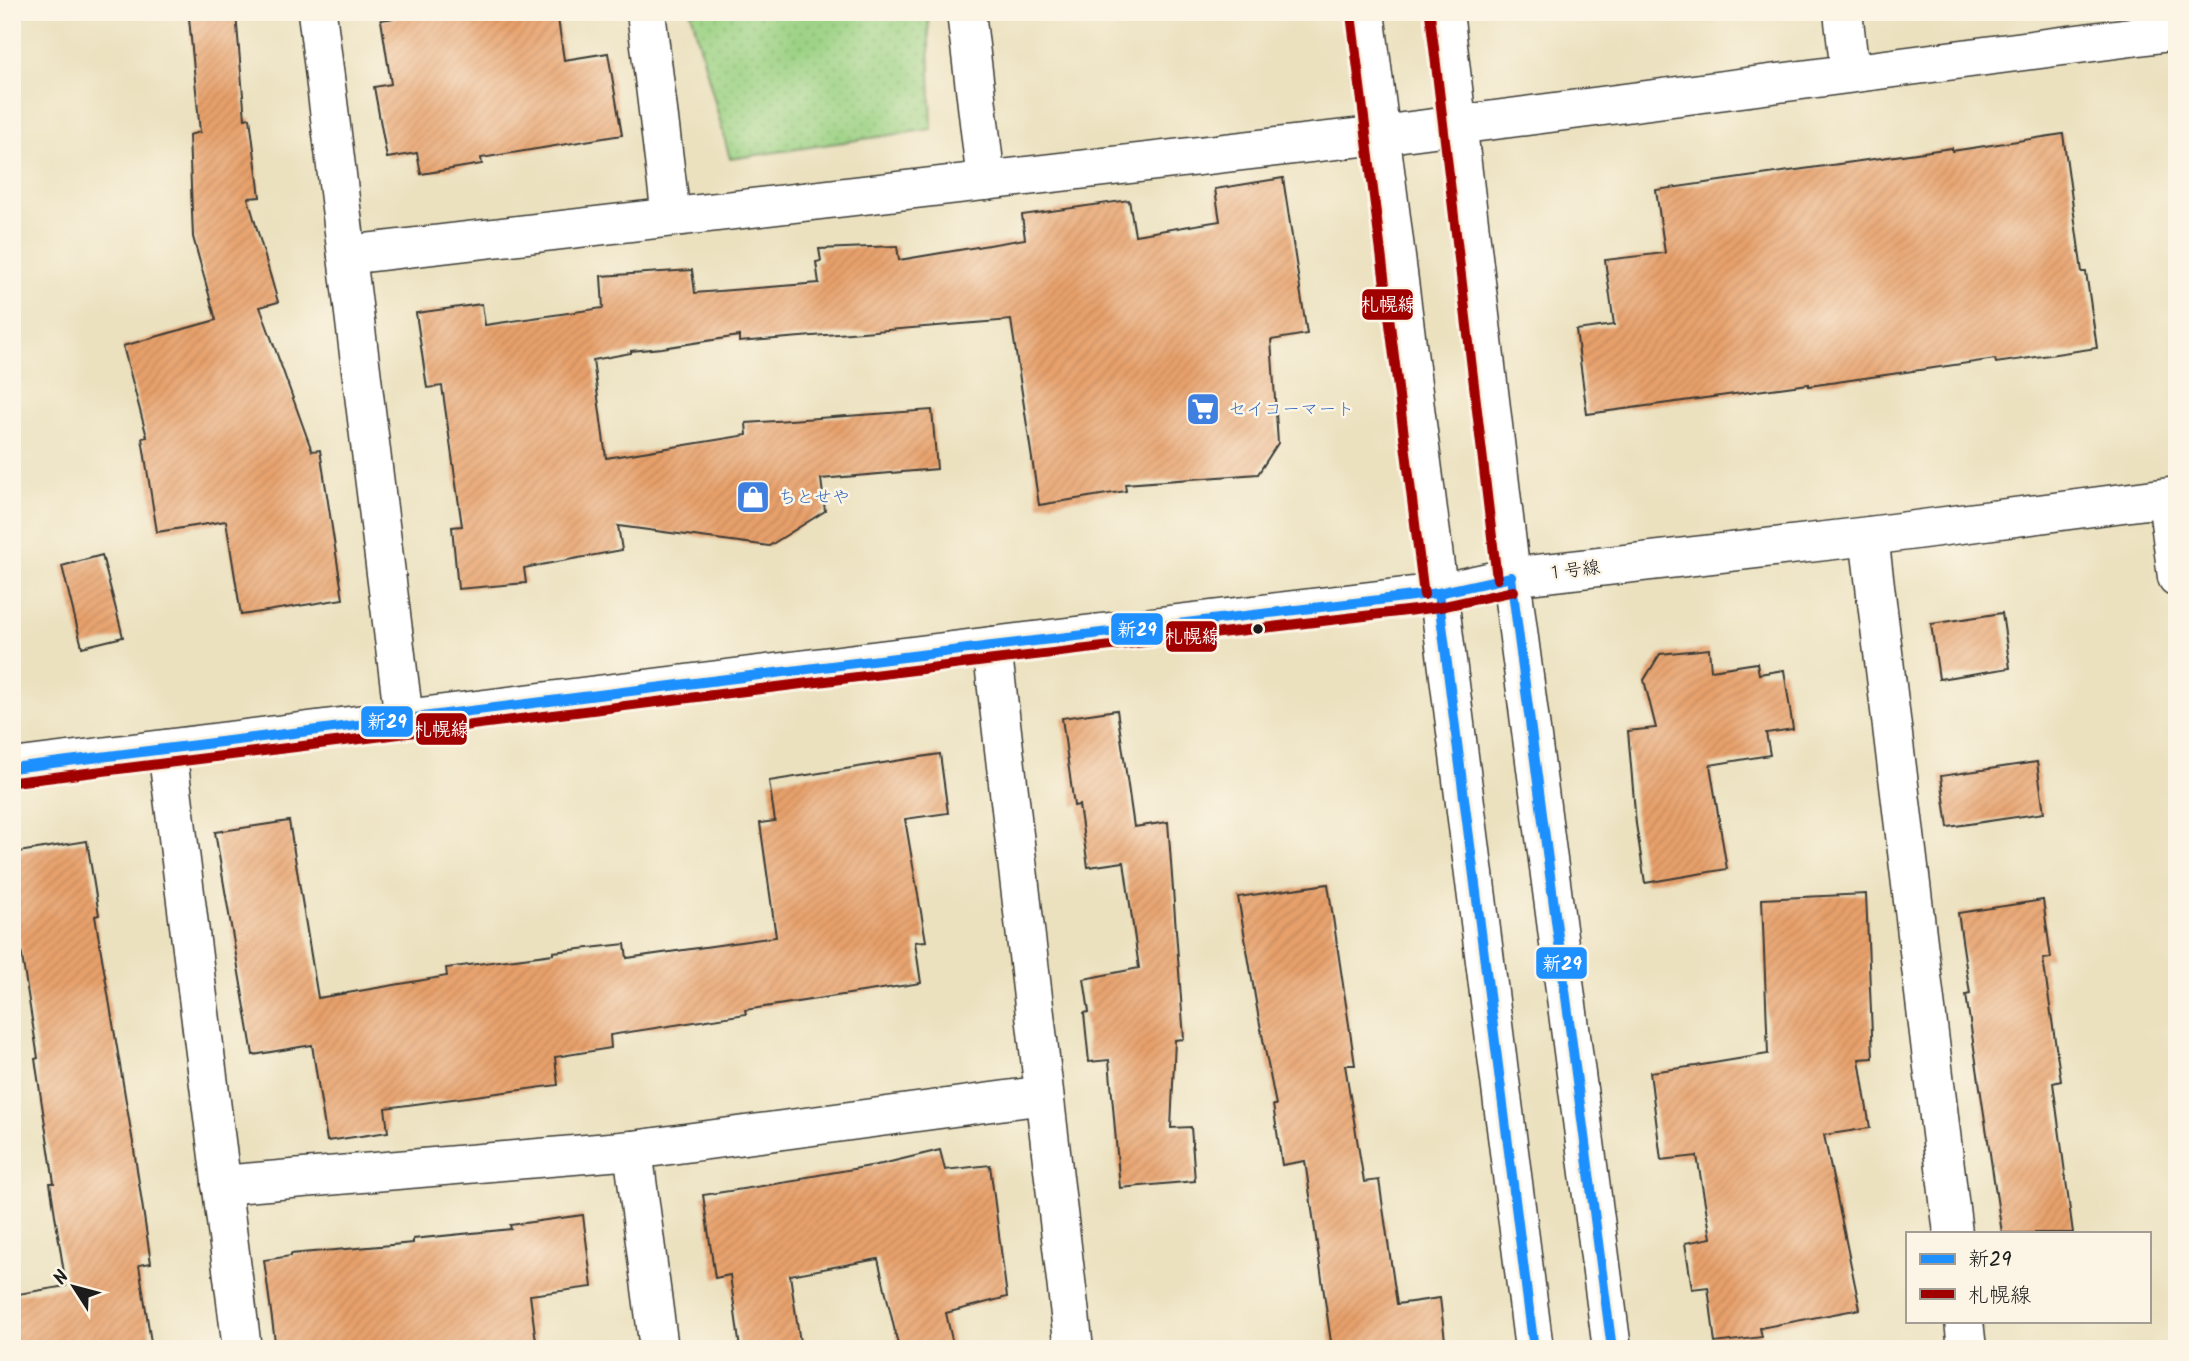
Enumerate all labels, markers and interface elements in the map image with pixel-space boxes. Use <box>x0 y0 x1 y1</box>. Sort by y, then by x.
line badge: 札幌線 <box>1361 288 1414 321</box>
text: 札幌線 <box>1359 291 1417 321</box>
supermarket icon: セイコーマート <box>1184 390 1222 428</box>
place label: セイコーマート <box>1228 396 1354 425</box>
shop icon: ちとせや <box>734 478 772 516</box>
place label: ちとせや <box>778 484 850 513</box>
street label: １号線 <box>1545 554 1602 589</box>
line badge: 新29 <box>1110 612 1164 646</box>
text: 新29 <box>1117 616 1157 646</box>
line badge: 札幌線 <box>1165 620 1218 653</box>
unlabelled marker <box>1251 622 1265 636</box>
text: 札幌線 <box>1163 623 1221 653</box>
line badge: 新29 <box>360 705 414 738</box>
text: 新29 <box>367 708 407 738</box>
line badge: 札幌線 <box>415 712 468 746</box>
text: 札幌線 <box>412 716 470 746</box>
line badge: 新29 <box>1535 946 1588 980</box>
text: 新29 <box>1542 950 1582 980</box>
legend <box>1906 1232 2150 1322</box>
text: 新29 <box>1968 1244 2011 1277</box>
north arrow <box>38 1252 108 1322</box>
text: N <box>46 1265 78 1292</box>
text: 札幌線 <box>1968 1280 2031 1313</box>

